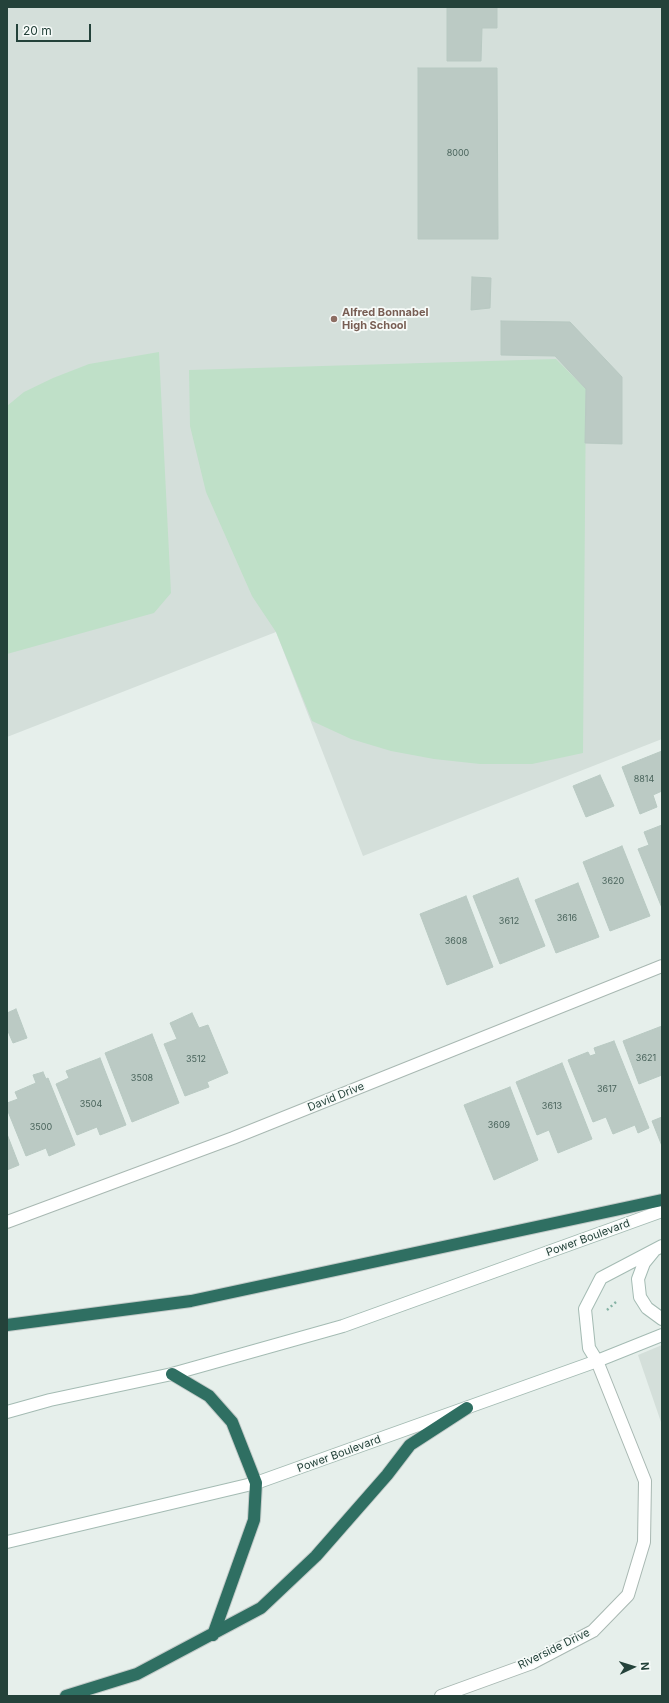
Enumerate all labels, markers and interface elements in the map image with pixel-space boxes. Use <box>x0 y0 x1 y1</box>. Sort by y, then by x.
scale bar <box>18 16 93 42</box>
text: 20 m <box>23 23 52 38</box>
house number: 8000 <box>447 148 469 158</box>
place label: Alfred Bonnabel High School <box>342 306 428 332</box>
marker: Alfred Bonnabel High School <box>329 314 339 324</box>
house number: 8814 <box>634 774 654 784</box>
house number: 3620 <box>602 876 624 886</box>
house number: 3616 <box>557 913 577 923</box>
house number: 3612 <box>499 916 519 926</box>
house number: 3608 <box>445 936 467 946</box>
house number: 3621 <box>636 1053 656 1063</box>
house number: 3512 <box>186 1054 206 1064</box>
house number: 3508 <box>131 1073 153 1083</box>
street label: David Drive <box>306 1080 366 1114</box>
house number: 3617 <box>597 1084 617 1094</box>
house number: 3504 <box>80 1099 102 1109</box>
house number: 3613 <box>542 1101 562 1111</box>
house number: 3609 <box>488 1120 510 1130</box>
house number: 3500 <box>30 1122 52 1132</box>
street label: Power Boulevard <box>544 1217 632 1259</box>
street label: Power Boulevard <box>295 1433 383 1475</box>
street label: Riverside Drive <box>516 1626 592 1672</box>
north arrow <box>613 1647 653 1687</box>
text: N <box>638 1661 652 1671</box>

